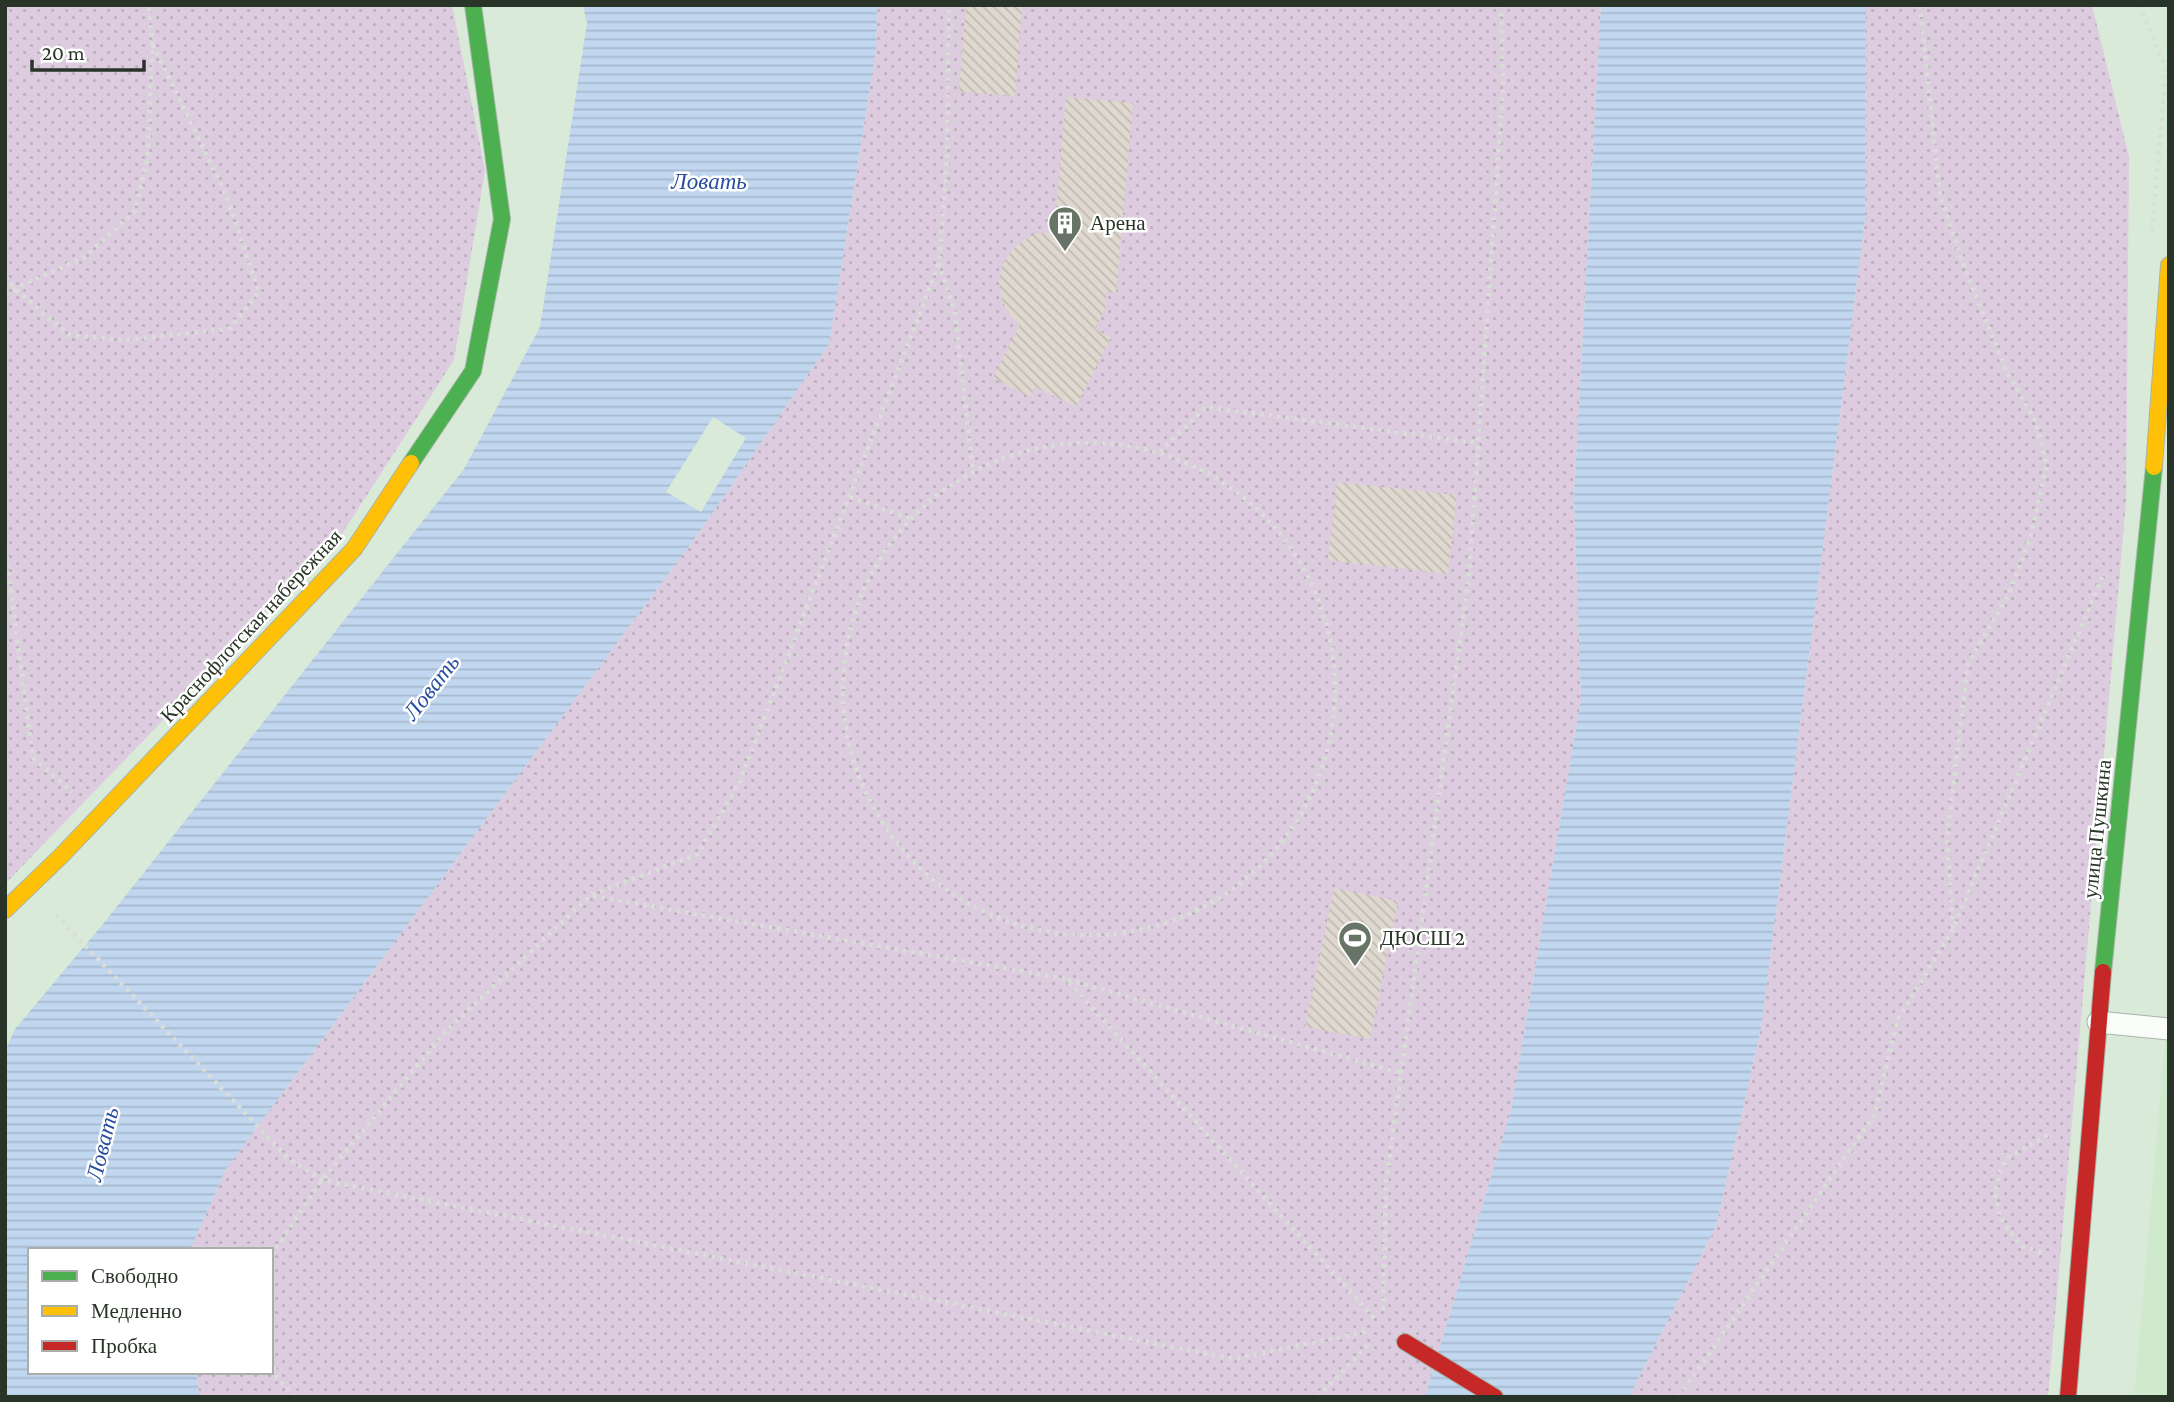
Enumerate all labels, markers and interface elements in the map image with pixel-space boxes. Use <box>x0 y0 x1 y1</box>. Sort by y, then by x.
scale bar <box>32 28 144 72</box>
text: 20 m <box>42 41 85 65</box>
water label: Ловать <box>670 168 747 194</box>
building icon: Арена <box>1046 204 1084 253</box>
place label: Арена <box>1090 211 1146 235</box>
street label: Краснофлотская набережная <box>155 524 347 727</box>
water label: Ловать <box>397 649 464 726</box>
street label: улица Пушкина <box>2078 758 2116 900</box>
sports icon: ДЮСШ 2 <box>1336 919 1374 968</box>
place label: ДЮСШ 2 <box>1380 926 1465 950</box>
water label: Ловать <box>80 1104 124 1185</box>
legend <box>28 1248 273 1374</box>
text: Свободно <box>91 1264 178 1288</box>
text: Медленно <box>91 1299 182 1323</box>
text: Пробка <box>91 1334 158 1358</box>

